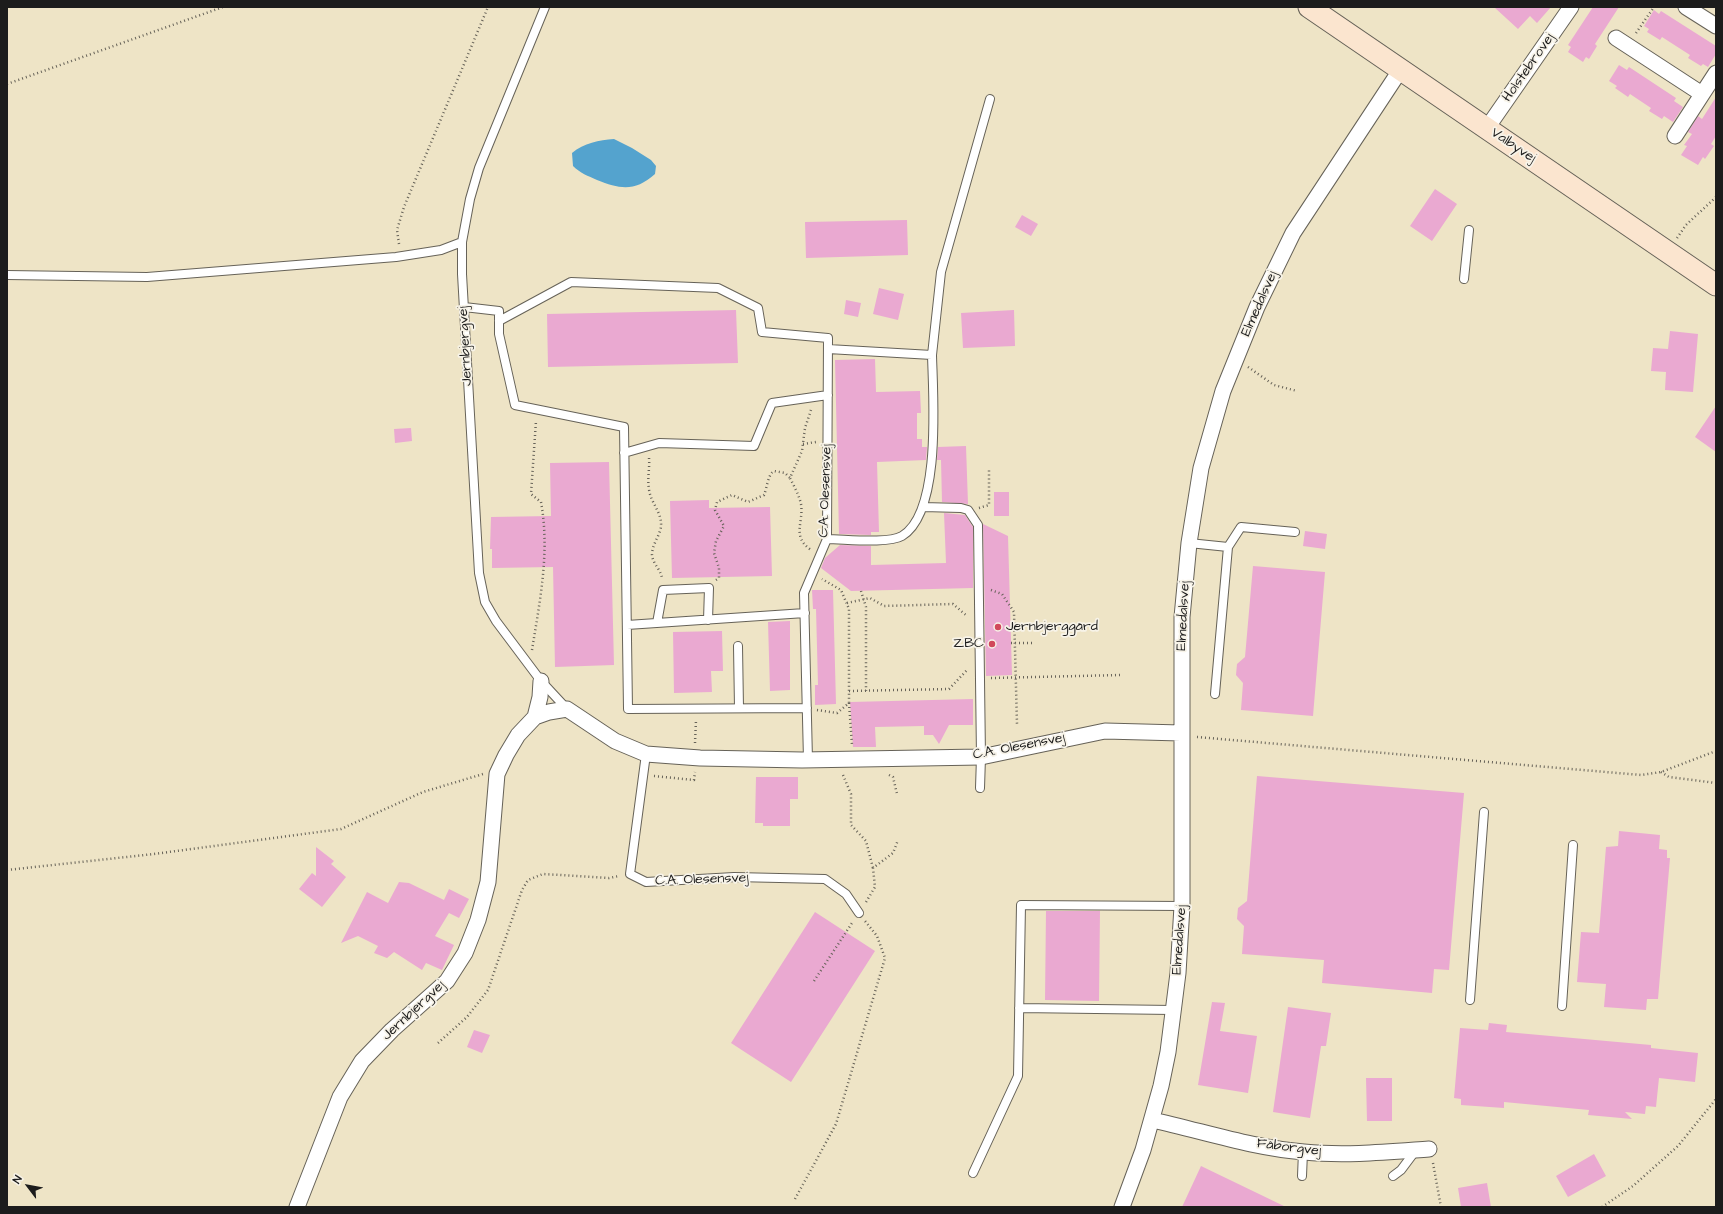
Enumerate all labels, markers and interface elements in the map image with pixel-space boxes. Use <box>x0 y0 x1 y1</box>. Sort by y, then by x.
street label: Holstebrovej <box>1499 31 1559 105</box>
street label: Valbyvej <box>1487 125 1539 167</box>
street label: Elmedalsvej <box>1238 269 1282 339</box>
street label: Jernbjergvej <box>456 306 476 386</box>
street label: C.A. Olesensvej <box>816 444 836 538</box>
street label: Elmedalsvej <box>1174 581 1194 651</box>
place label: Jernbjerggård <box>1006 619 1098 635</box>
marker: Jernbjerggård <box>993 622 1003 632</box>
place label: ZBC <box>953 636 984 652</box>
marker: ZBC <box>987 639 997 649</box>
street label: C.A. Olesensvej <box>971 730 1067 764</box>
street label: C.A. Olesensvej <box>655 870 749 890</box>
street label: Elmedalsvej <box>1169 905 1191 975</box>
street label: Jernbjergvej <box>379 978 449 1044</box>
street label: Fåborgvej <box>1256 1136 1322 1160</box>
north arrow <box>8 1166 48 1206</box>
text: N <box>9 1172 26 1186</box>

